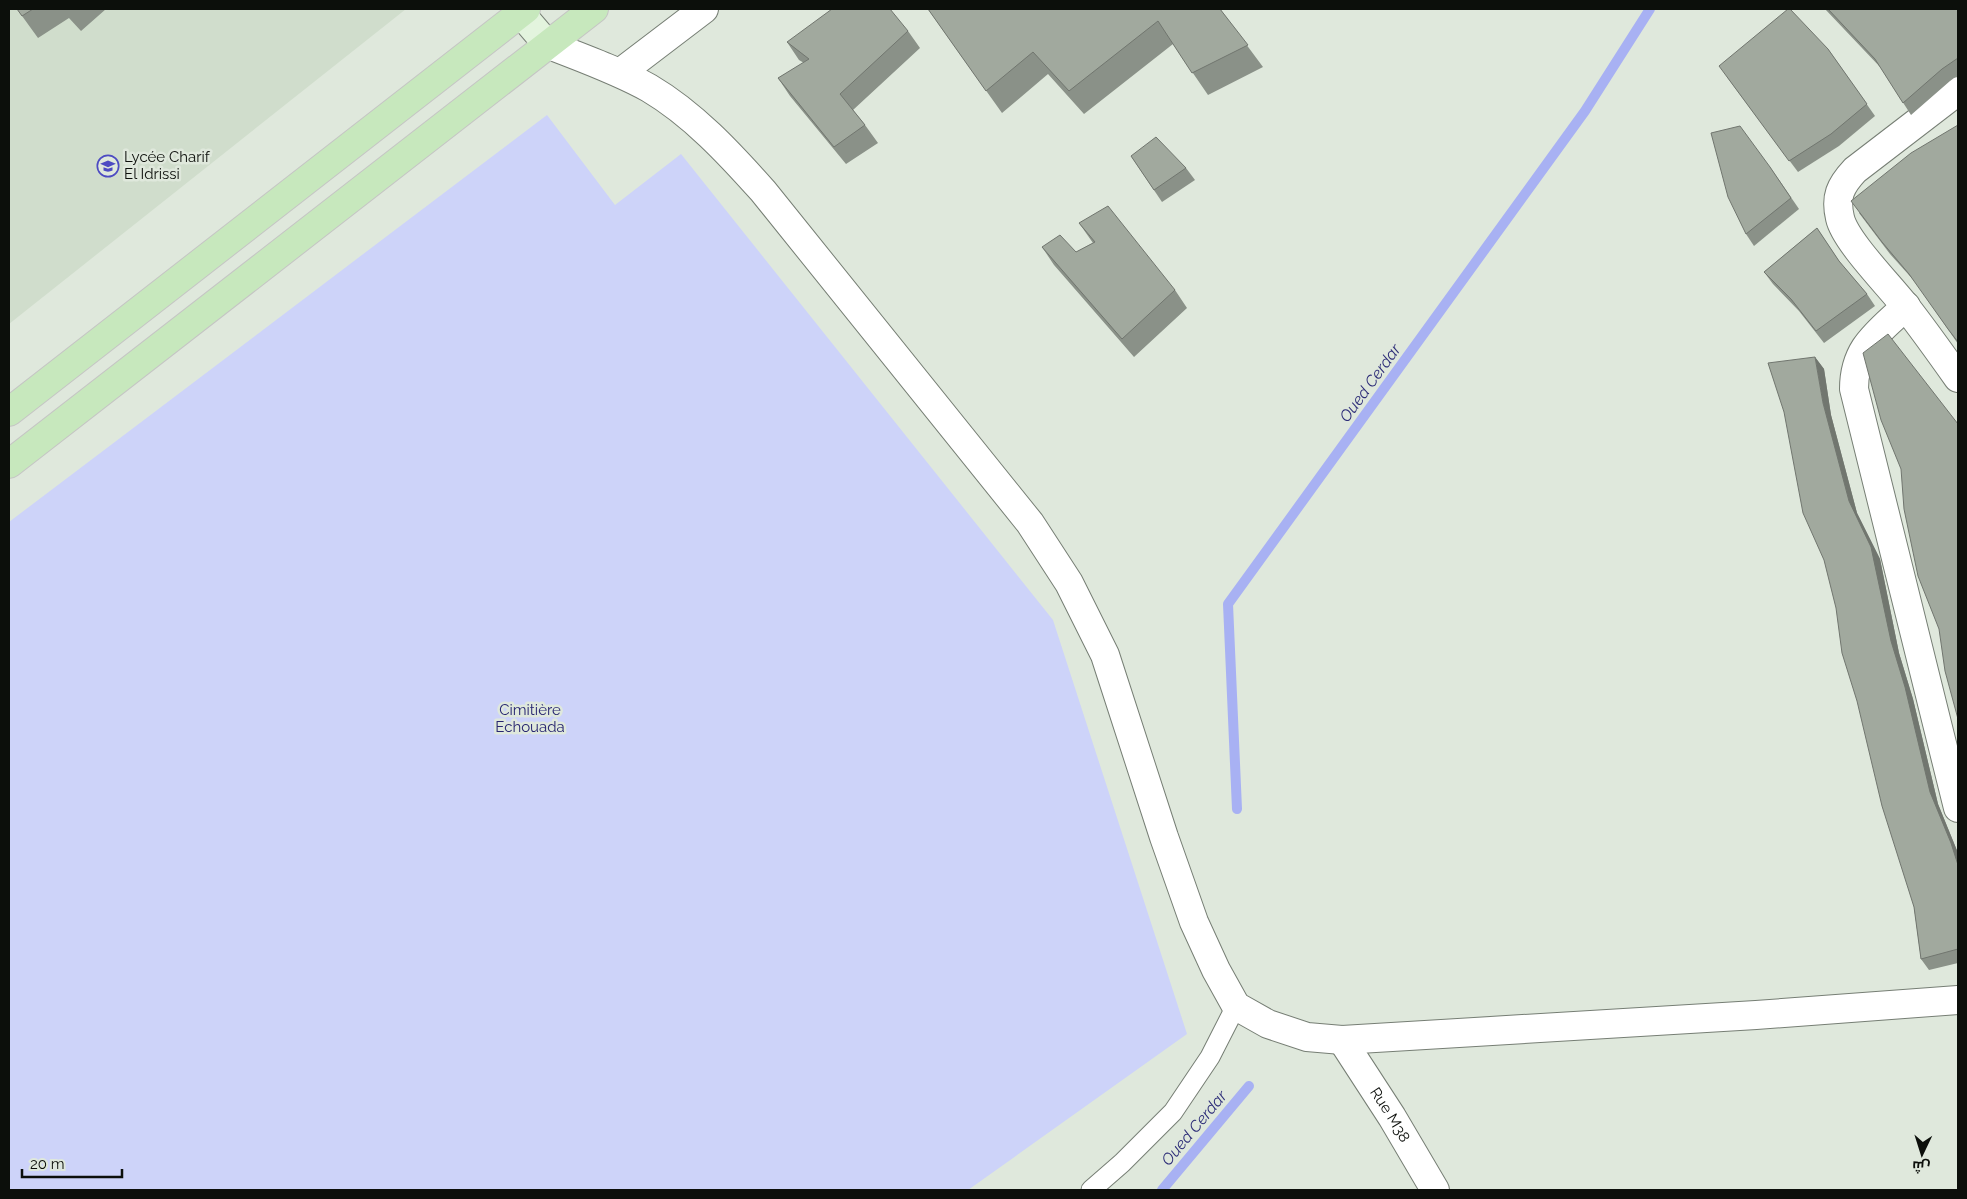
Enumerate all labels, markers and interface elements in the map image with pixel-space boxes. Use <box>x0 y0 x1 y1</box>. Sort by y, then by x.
place label: Lycée Charif El Idrissi <box>124 148 211 183</box>
school or university icon: Lycée Charif El Idrissi <box>96 154 120 178</box>
water label: Oued Cerdar <box>1335 340 1405 426</box>
park label: Cimitière Echouada <box>495 701 565 736</box>
street label: Rue M38 <box>1366 1084 1414 1146</box>
water label: Oued Cerdar <box>1157 1086 1231 1169</box>
north arrow <box>1897 1129 1947 1179</box>
scale bar <box>22 1146 122 1178</box>
text: 20 m <box>30 1155 65 1173</box>
text: ش <box>1912 1157 1931 1176</box>

